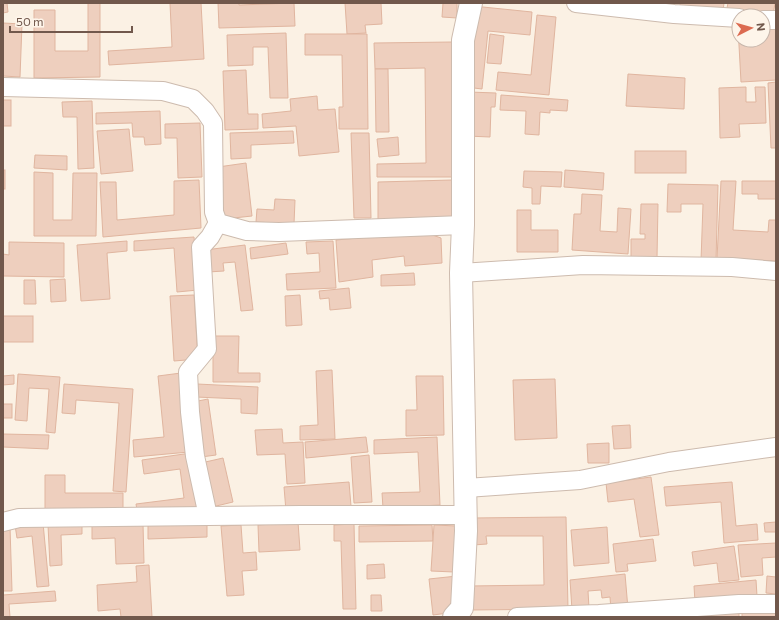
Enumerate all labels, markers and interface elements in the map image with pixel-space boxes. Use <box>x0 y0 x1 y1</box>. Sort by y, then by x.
scale bar <box>10 8 132 34</box>
north arrow <box>731 8 771 48</box>
text: 50 m <box>16 14 44 28</box>
text: N <box>755 22 768 32</box>

